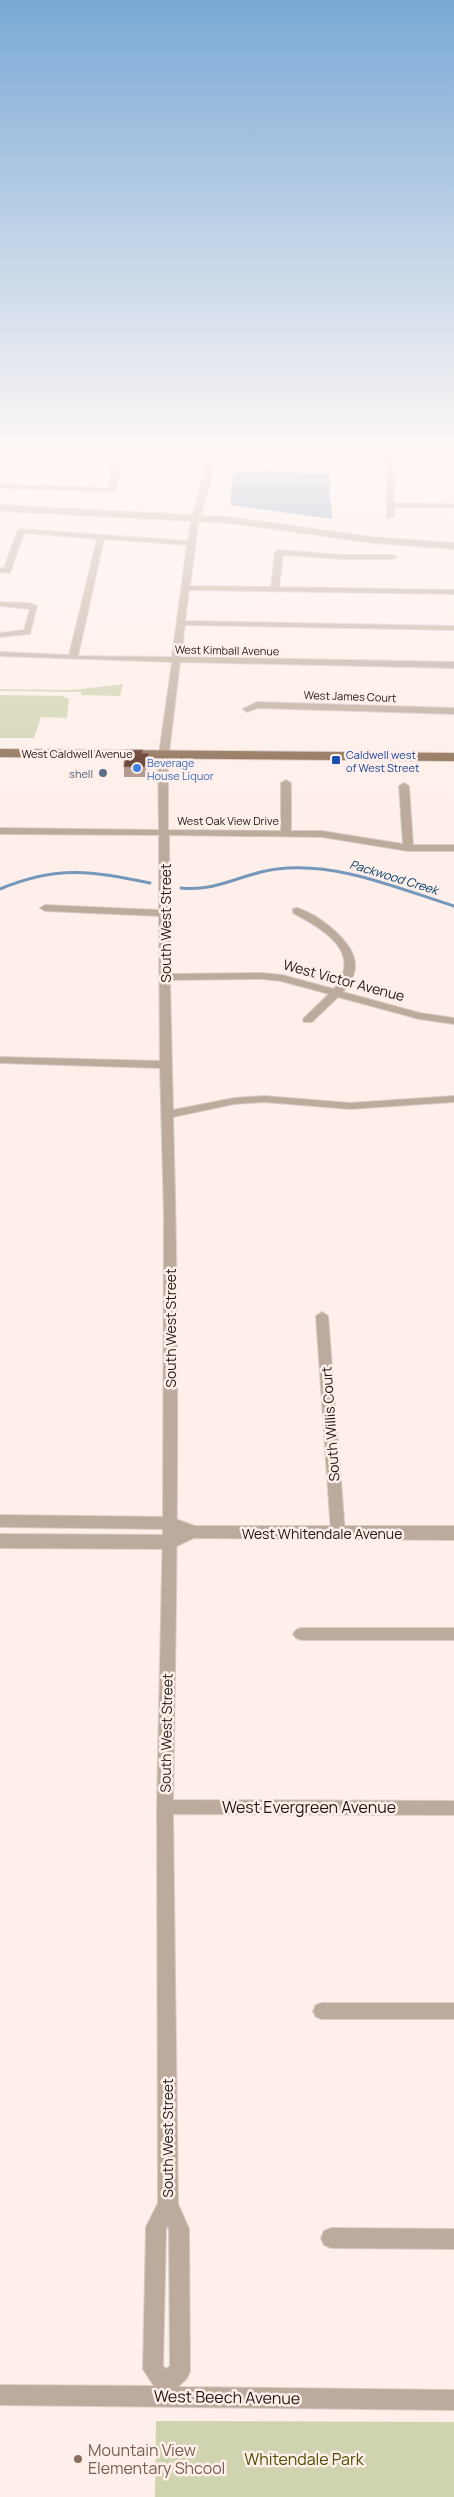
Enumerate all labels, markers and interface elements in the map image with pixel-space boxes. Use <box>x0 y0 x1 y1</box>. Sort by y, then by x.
street label: West Kimball Avenue <box>175 642 280 658</box>
street label: West James Court <box>303 687 397 705</box>
street label: West Caldwell Avenue <box>21 746 133 761</box>
place label: Caldwell west of West Street <box>346 747 419 775</box>
marker: Caldwell west of West Street <box>330 754 342 766</box>
place label: Beverage House Liquor <box>147 755 214 783</box>
marker: Beverage House Liquor <box>131 762 143 774</box>
place label: shell <box>69 766 93 781</box>
marker: shell <box>97 767 109 779</box>
street label: West Oak View Drive <box>177 813 279 828</box>
water label: Packwood Creek <box>348 855 442 899</box>
street label: South West Street <box>156 863 175 983</box>
street label: West Victor Avenue <box>281 955 407 1005</box>
street label: South West Street <box>161 1268 180 1388</box>
street label: South Willis Court <box>316 1365 343 1482</box>
street label: West Whitendale Avenue <box>242 1524 402 1543</box>
street label: South West Street <box>155 1673 177 1793</box>
street label: West Evergreen Avenue <box>222 1796 396 1818</box>
street label: South West Street <box>158 2078 177 2198</box>
street label: West Beech Avenue <box>154 2385 300 2409</box>
place label: Mountain View Elementary Shcool <box>88 2439 225 2479</box>
park label: Whitendale Park <box>244 2448 365 2470</box>
marker: Mountain View Elementary Shcool <box>72 2453 84 2465</box>

